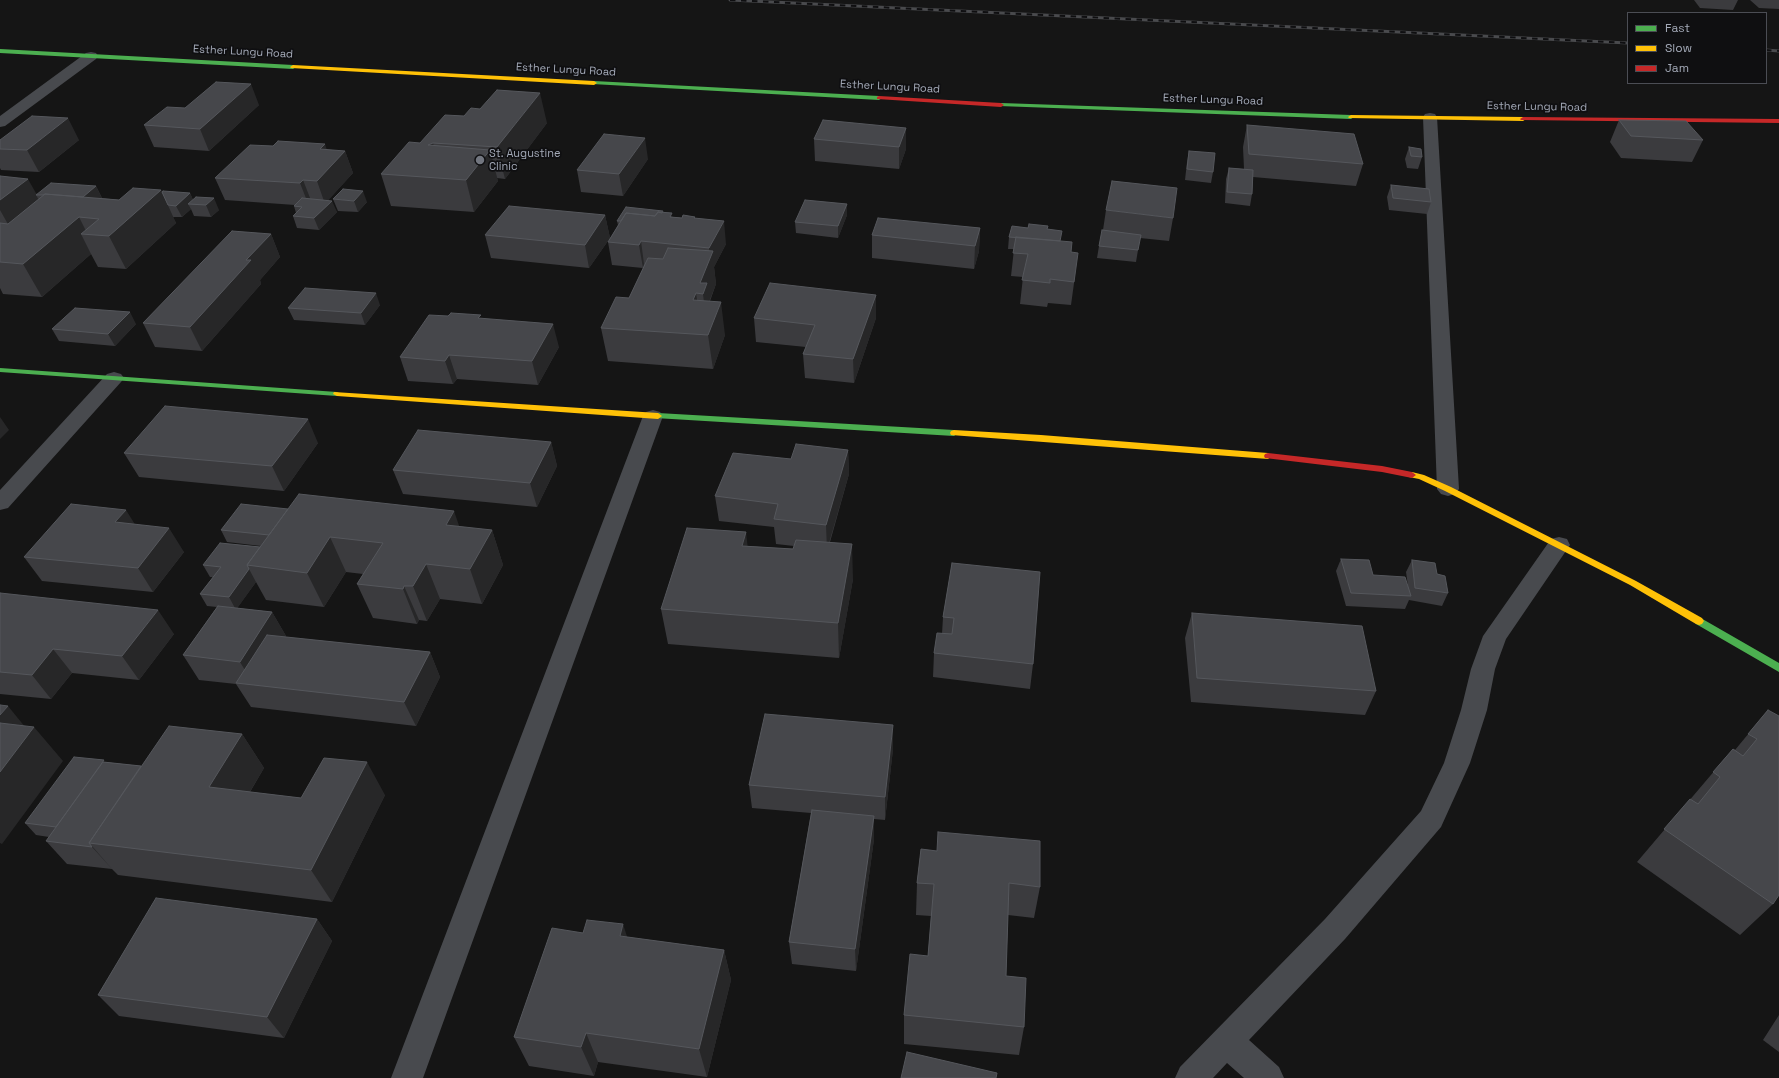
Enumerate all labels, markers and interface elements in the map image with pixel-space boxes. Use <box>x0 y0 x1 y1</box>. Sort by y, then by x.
legend <box>1627 12 1767 84</box>
text: Fast <box>1665 20 1690 36</box>
text: Slow <box>1665 40 1692 56</box>
street label: Esther Lungu Road <box>193 43 293 61</box>
text: Jam <box>1665 60 1689 76</box>
street label: Esther Lungu Road <box>516 61 616 79</box>
street label: Esther Lungu Road <box>840 78 940 96</box>
street label: Esther Lungu Road <box>1163 92 1263 108</box>
street label: Esther Lungu Road <box>1487 100 1587 114</box>
place label: St. Augustine Clinic <box>489 147 561 173</box>
marker: St. Augustine Clinic <box>474 154 486 166</box>

